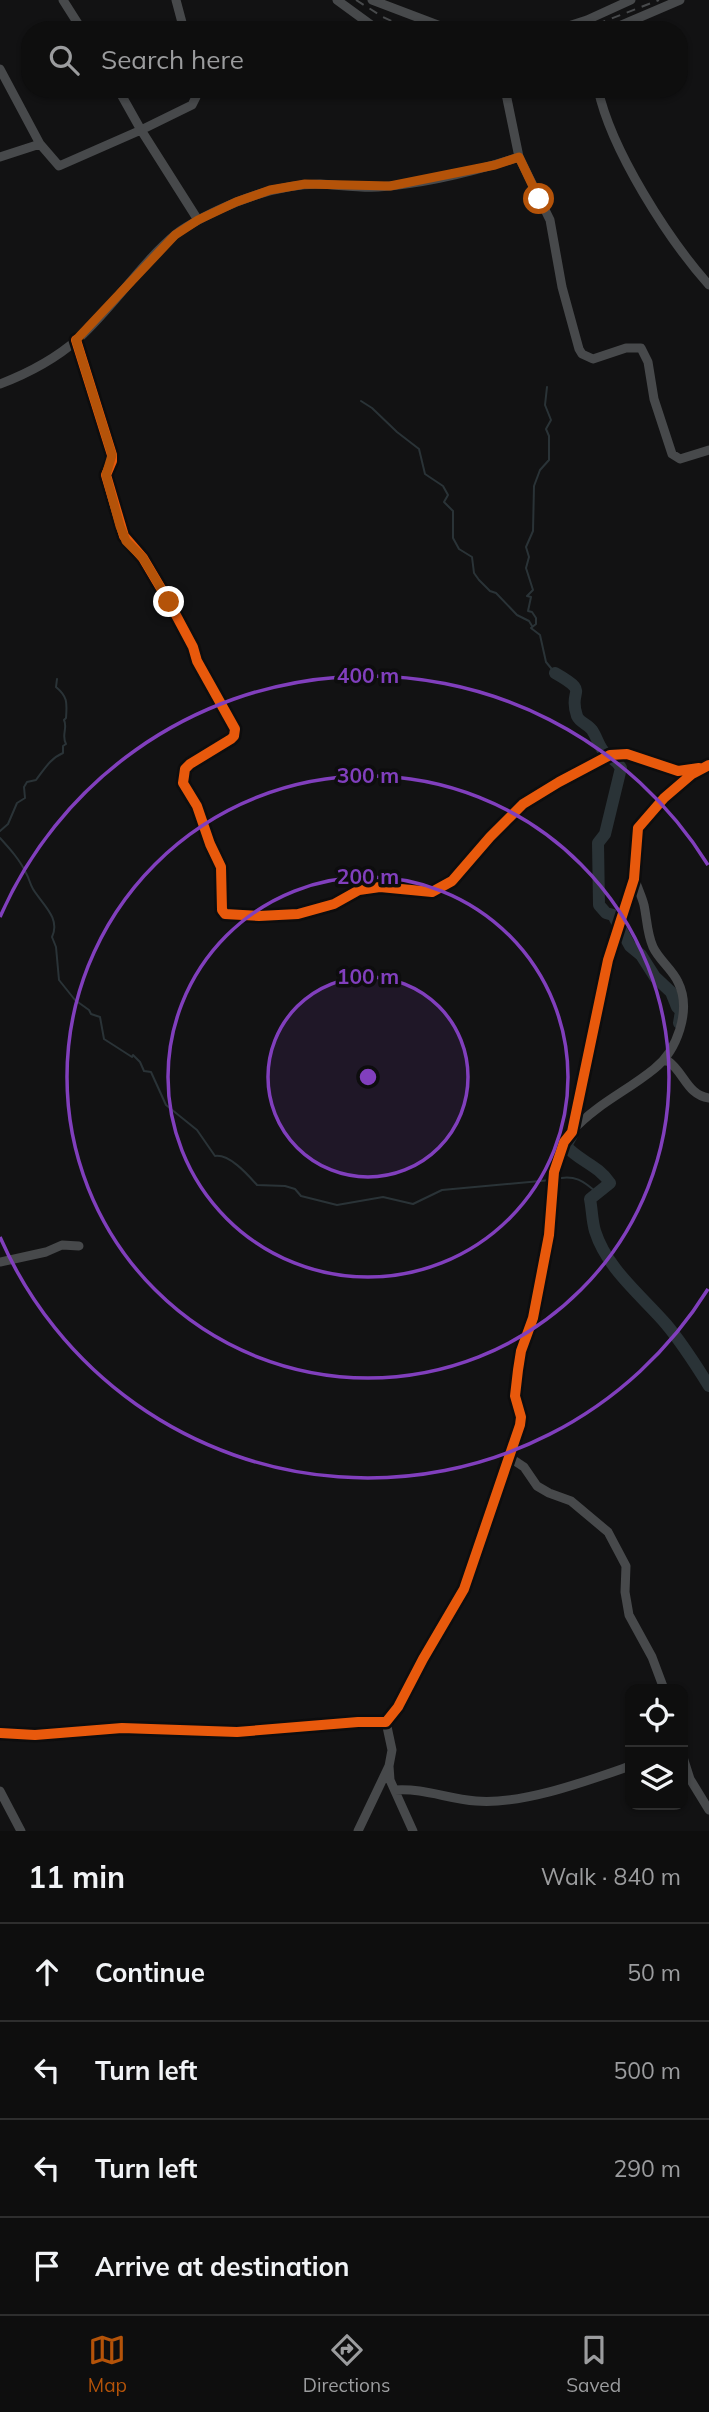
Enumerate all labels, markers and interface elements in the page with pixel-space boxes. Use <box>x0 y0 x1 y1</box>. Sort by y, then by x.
search box <box>21 21 688 98</box>
icon: search <box>45 41 83 79</box>
text: Search here <box>101 43 244 76</box>
route start <box>523 183 554 214</box>
route end <box>153 586 184 617</box>
text: 400 m <box>337 662 399 688</box>
text: 300 m <box>337 762 399 788</box>
text: 200 m <box>337 863 399 889</box>
text: 100 m <box>337 963 399 989</box>
centre of rings <box>356 1065 380 1089</box>
map controls <box>625 1684 688 1810</box>
button: locate <box>625 1684 688 1747</box>
button: layers <box>625 1747 688 1810</box>
text: 11 min <box>28 1858 125 1896</box>
text: Walk · 840 m <box>541 1862 681 1891</box>
icon: ahead <box>28 1953 66 1991</box>
text: Continue <box>95 1956 205 1989</box>
text: 50 m <box>627 1958 681 1987</box>
icon: left <box>28 2051 66 2089</box>
text: Turn left <box>95 2054 197 2087</box>
text: 500 m <box>613 2056 681 2085</box>
icon: left <box>28 2149 66 2187</box>
text: Turn left <box>95 2152 197 2185</box>
text: 290 m <box>613 2154 681 2183</box>
icon: arrive <box>28 2247 66 2285</box>
text: Arrive at destination <box>95 2250 350 2283</box>
tab: Map <box>88 2331 127 2397</box>
tab: Directions <box>303 2331 391 2397</box>
tab: Saved <box>566 2331 621 2397</box>

